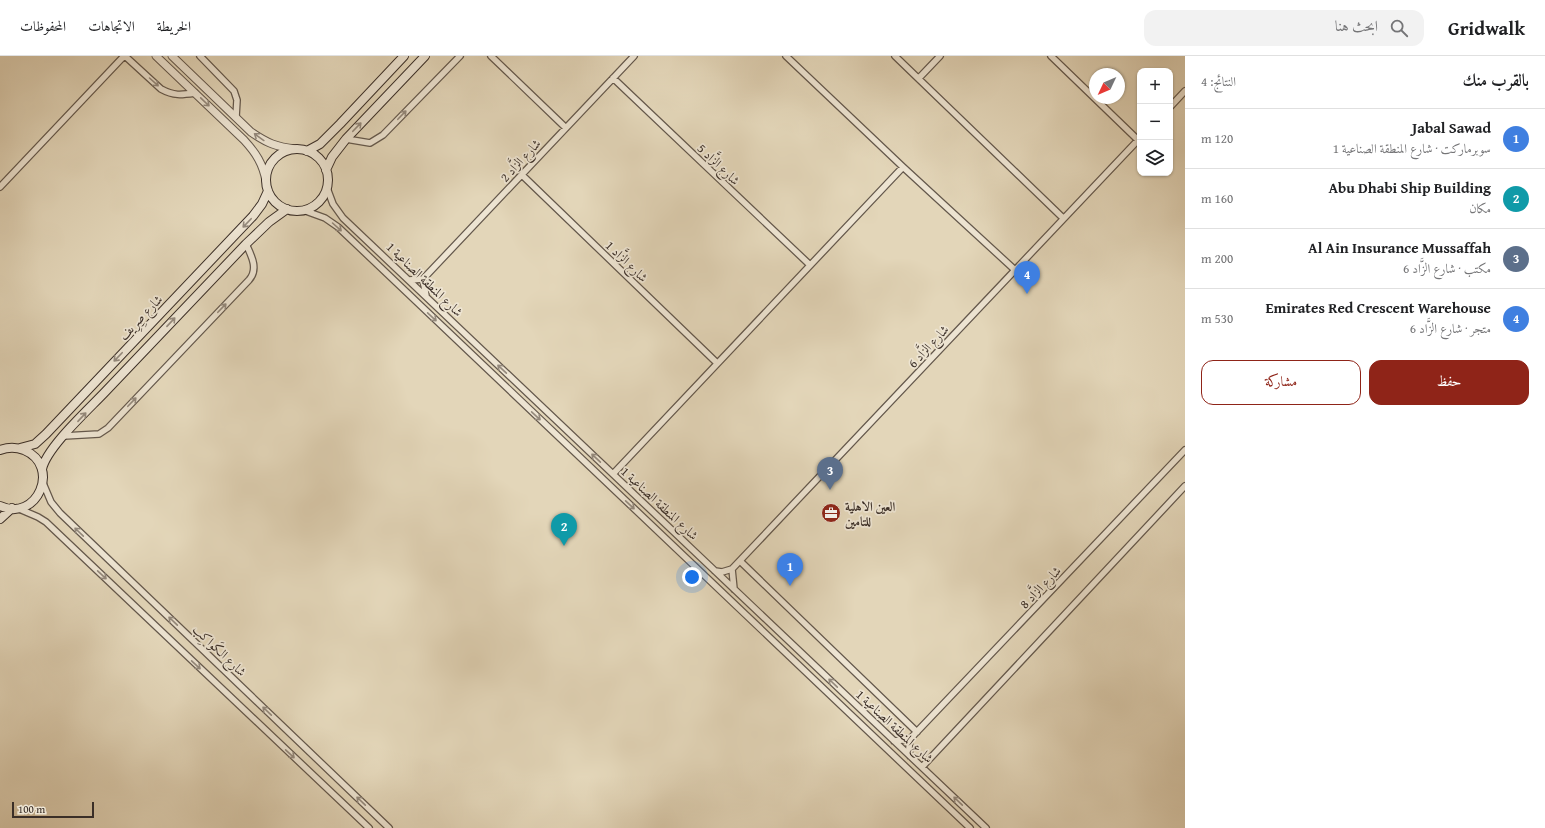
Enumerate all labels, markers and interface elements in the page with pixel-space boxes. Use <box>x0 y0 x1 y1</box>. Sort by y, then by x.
search box <box>1144 10 1424 46</box>
text: Gridwalk <box>1448 14 1525 42</box>
text: ابحث هنا <box>1335 15 1378 36</box>
text: المحفوظات <box>20 16 66 36</box>
text: الاتجاهات <box>88 16 135 36</box>
text: الخريطة <box>157 16 191 36</box>
icon: search <box>1388 17 1410 39</box>
text: بالقرب منك <box>1462 67 1529 92</box>
north arrow <box>1089 68 1125 104</box>
map controls <box>1137 68 1173 176</box>
button: + <box>1137 68 1173 104</box>
text: النتائج: 4 <box>1201 72 1236 91</box>
one-way arrow <box>149 77 159 87</box>
one-way arrow <box>200 97 210 107</box>
button: − <box>1137 104 1173 140</box>
one-way arrow <box>398 110 407 120</box>
text: Jabal Sawad <box>1412 117 1491 138</box>
one-way arrow <box>352 122 362 132</box>
text: 120 m <box>1201 129 1233 148</box>
text: 1 <box>1513 129 1519 148</box>
one-way arrow <box>254 133 265 141</box>
street label: شارع الزَّاد 2 <box>494 133 547 187</box>
street label: شارع الزَّاد 5 <box>692 138 745 191</box>
text: سوبرماركت · شارع المنطقة الصناعية 1 <box>1333 139 1491 158</box>
button: layers <box>1137 140 1173 176</box>
text: Abu Dhabi Ship Building <box>1328 177 1491 198</box>
text: 160 m <box>1201 189 1233 208</box>
text: 2 <box>1513 189 1519 208</box>
text: مكان <box>1469 199 1491 218</box>
one-way arrow <box>242 218 251 228</box>
one-way arrow <box>332 223 342 232</box>
street label: شارع الزَّاد 1 <box>600 235 653 288</box>
text: Al Ain Insurance Mussaffah <box>1308 237 1491 258</box>
street label: شارع المنطقة الصناعية 1 <box>381 238 467 322</box>
text: 200 m <box>1201 249 1233 268</box>
text: 3 <box>1513 249 1519 268</box>
text: مكتب · شارع الزَّاد 6 <box>1403 259 1491 278</box>
pin: 4 <box>1014 261 1040 294</box>
street label: شارع صِرِيف <box>114 290 168 346</box>
text: Emirates Red Crescent Warehouse <box>1265 297 1491 318</box>
one-way arrow <box>217 303 227 313</box>
text: 530 m <box>1201 309 1233 328</box>
text: 4 <box>1513 309 1519 328</box>
one-way arrow <box>427 312 437 321</box>
one-way arrow <box>167 317 176 327</box>
street label: شارع الزَّاد 6 <box>902 319 955 373</box>
text: متجر · شارع الزَّاد 6 <box>1410 319 1491 338</box>
one-way arrow <box>113 352 123 362</box>
button: مشاركة <box>1201 360 1361 405</box>
button: حفظ <box>1369 360 1529 405</box>
one-way arrow <box>497 364 507 374</box>
one-way arrow <box>128 397 137 407</box>
one-way arrow <box>531 411 541 420</box>
one-way arrow <box>77 412 87 422</box>
one-way arrow <box>591 454 601 463</box>
pin: 3 <box>817 457 843 490</box>
street label: شارع المنطقة الصناعية 1 <box>615 462 703 546</box>
place label: العين الاهلية للتامين <box>845 497 895 531</box>
one-way arrow <box>625 500 635 510</box>
office icon: العين الاهلية للتامين <box>820 502 842 524</box>
pin: 2 <box>551 513 577 546</box>
one-way arrow <box>74 527 84 536</box>
pin: 1 <box>777 553 803 586</box>
street label: شارع الزَّاد 8 <box>1014 561 1067 614</box>
your location <box>682 567 702 587</box>
one-way arrow <box>97 571 107 580</box>
one-way arrow <box>168 617 178 626</box>
street label: شارع الكَواكِب <box>187 620 251 682</box>
one-way arrow <box>191 660 201 670</box>
one-way arrow <box>828 678 838 688</box>
street label: شارع المنطقة الصناعية 1 <box>850 685 938 769</box>
one-way arrow <box>262 706 272 716</box>
one-way arrow <box>285 749 295 758</box>
one-way arrow <box>356 796 366 806</box>
one-way arrow <box>953 797 963 806</box>
scale bar <box>12 800 94 819</box>
text: 100 m <box>18 801 45 817</box>

